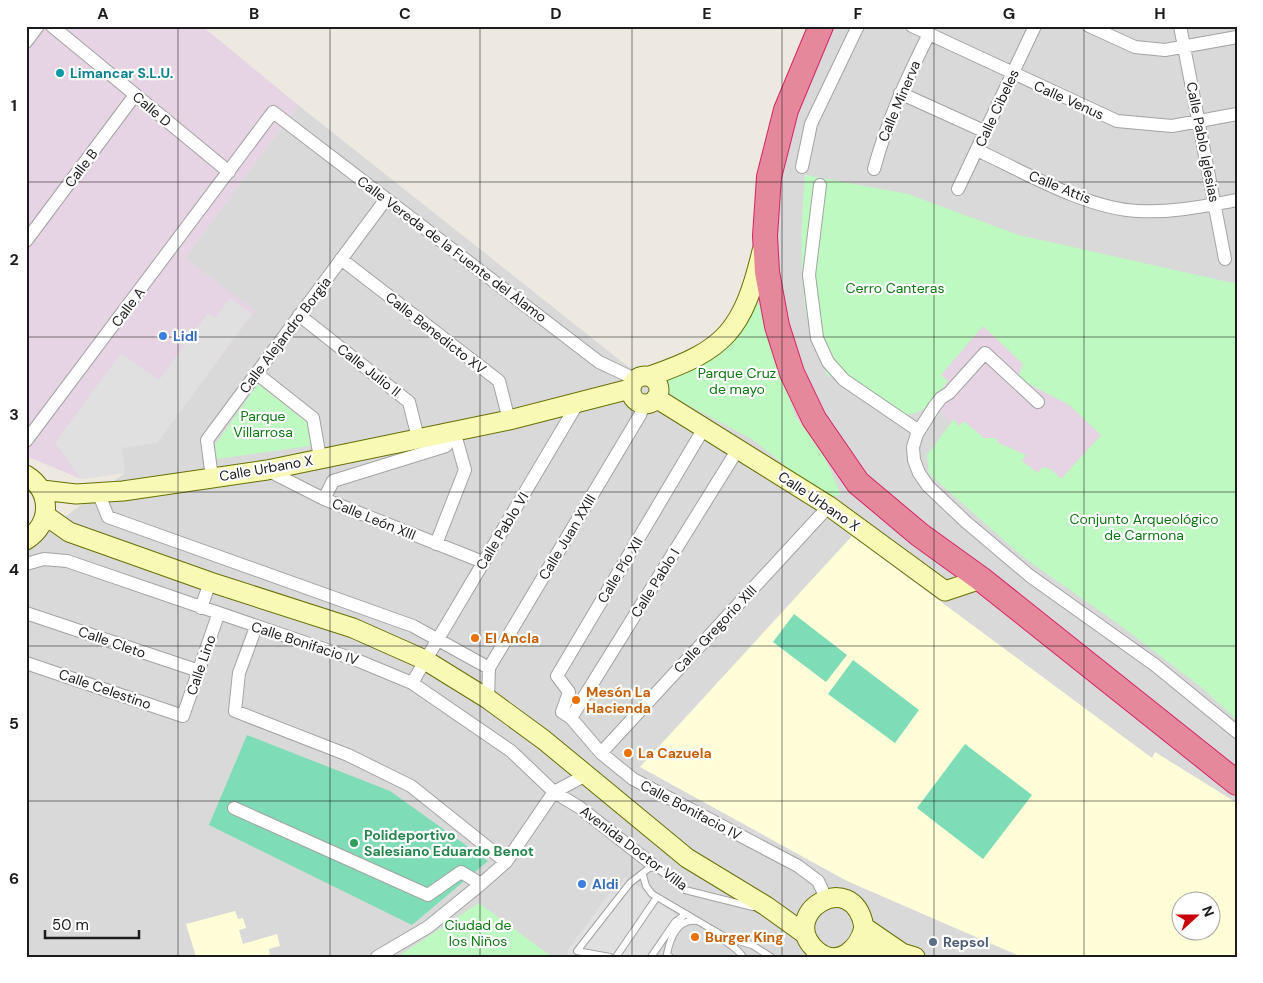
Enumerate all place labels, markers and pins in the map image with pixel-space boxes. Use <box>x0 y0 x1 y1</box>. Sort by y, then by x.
place label: Limancar S.L.U. <box>70 64 173 82</box>
marker: Limancar S.L.U. <box>54 67 66 79</box>
place label: Lidl <box>173 327 198 345</box>
marker: Lidl <box>157 330 169 342</box>
place label: El Ancla <box>485 629 539 647</box>
marker: El Ancla <box>469 632 481 644</box>
place label: Mesón La Hacienda <box>586 683 651 717</box>
marker: Mesón La Hacienda <box>570 694 582 706</box>
place label: La Cazuela <box>638 744 712 762</box>
marker: La Cazuela <box>622 747 634 759</box>
place label: Polideportivo Salesiano Eduardo Benot <box>364 826 534 860</box>
marker: Polideportivo Salesiano Eduardo Benot <box>348 837 360 849</box>
place label: Aldi <box>592 875 619 893</box>
marker: Aldi <box>576 878 588 890</box>
place label: Burger King <box>705 928 784 946</box>
marker: Burger King <box>689 931 701 943</box>
place label: Repsol <box>943 933 989 951</box>
marker: Repsol <box>927 936 939 948</box>

